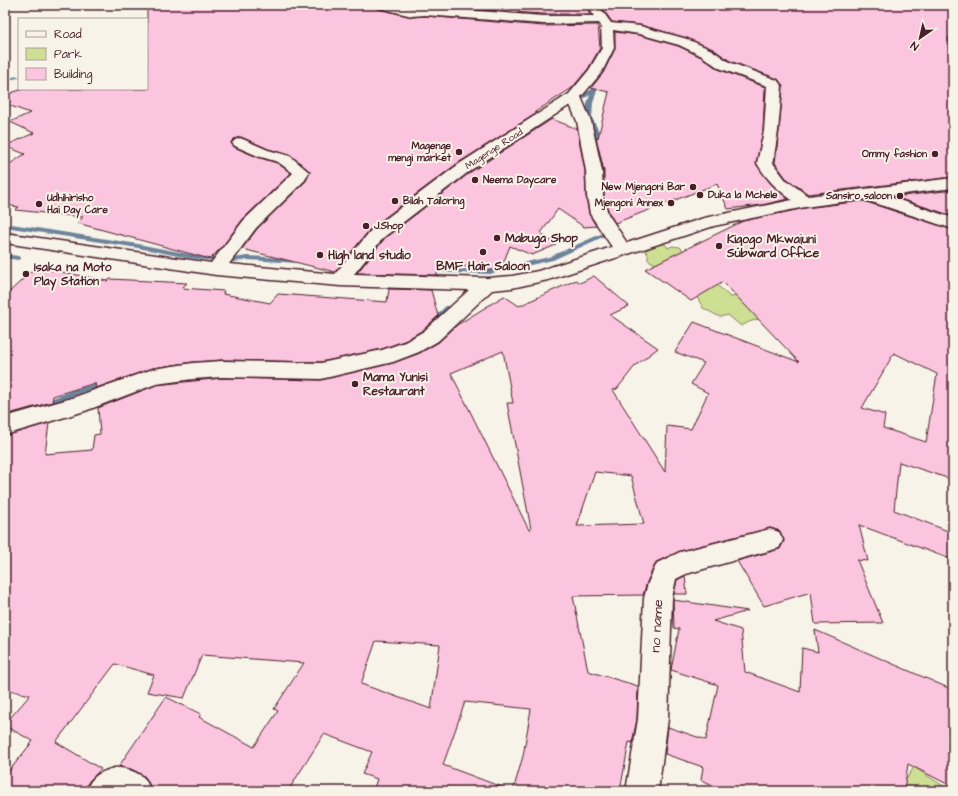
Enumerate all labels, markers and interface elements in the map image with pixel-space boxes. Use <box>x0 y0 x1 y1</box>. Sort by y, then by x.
legend <box>18 18 148 90</box>
north arrow <box>900 18 940 58</box>
text: Road <box>54 26 82 43</box>
text: N <box>908 38 922 54</box>
text: Park <box>54 46 82 63</box>
text: Building <box>54 66 92 84</box>
street label: Magenge Road <box>462 125 526 174</box>
place label: Magenge mengi market <box>388 139 452 167</box>
marker: Magenge mengi market <box>454 147 464 157</box>
place label: Ommy fashion <box>862 147 927 163</box>
marker: Ommy fashion <box>930 149 940 159</box>
place label: Neema Daycare <box>483 173 557 189</box>
marker: Neema Daycare <box>470 175 480 185</box>
place label: New Mjengoni Bar <box>602 180 685 196</box>
marker: New Mjengoni Bar <box>688 182 698 192</box>
place label: Duka la Mchele <box>708 188 778 202</box>
place label: Sansiro saloon <box>825 189 892 203</box>
marker: Duka la Mchele <box>695 190 705 200</box>
place label: Udhihirisho Hai Day Care <box>46 191 108 219</box>
marker: Sansiro saloon <box>895 191 905 201</box>
place label: Bilah Tailoring <box>403 194 465 210</box>
marker: Bilah Tailoring <box>390 196 400 206</box>
place label: Mjengoni Annex <box>595 196 663 212</box>
marker: Mjengoni Annex <box>666 198 676 208</box>
marker: Udhihirisho Hai Day Care <box>34 199 44 209</box>
place label: J.Shop <box>373 219 404 234</box>
marker: J.Shop <box>361 221 371 231</box>
place label: Mabuga Shop <box>505 230 578 249</box>
place label: Kigogo Mkwajuni Subward Office <box>726 231 820 262</box>
marker: Mabuga Shop <box>492 233 502 243</box>
marker: Kigogo Mkwajuni Subward Office <box>714 241 724 251</box>
place label: High land studio <box>328 247 411 266</box>
marker: BMF Hair Saloon <box>478 247 488 257</box>
marker: High land studio <box>315 250 325 260</box>
place label: BMF Hair Saloon <box>436 258 530 275</box>
place label: Isaka na Moto Play Station <box>34 259 112 291</box>
marker: Isaka na Moto Play Station <box>21 269 31 279</box>
place label: Mama Yunisi Restaurant <box>363 369 428 400</box>
marker: Mama Yunisi Restaurant <box>350 379 360 389</box>
street label: no name <box>646 599 668 653</box>

